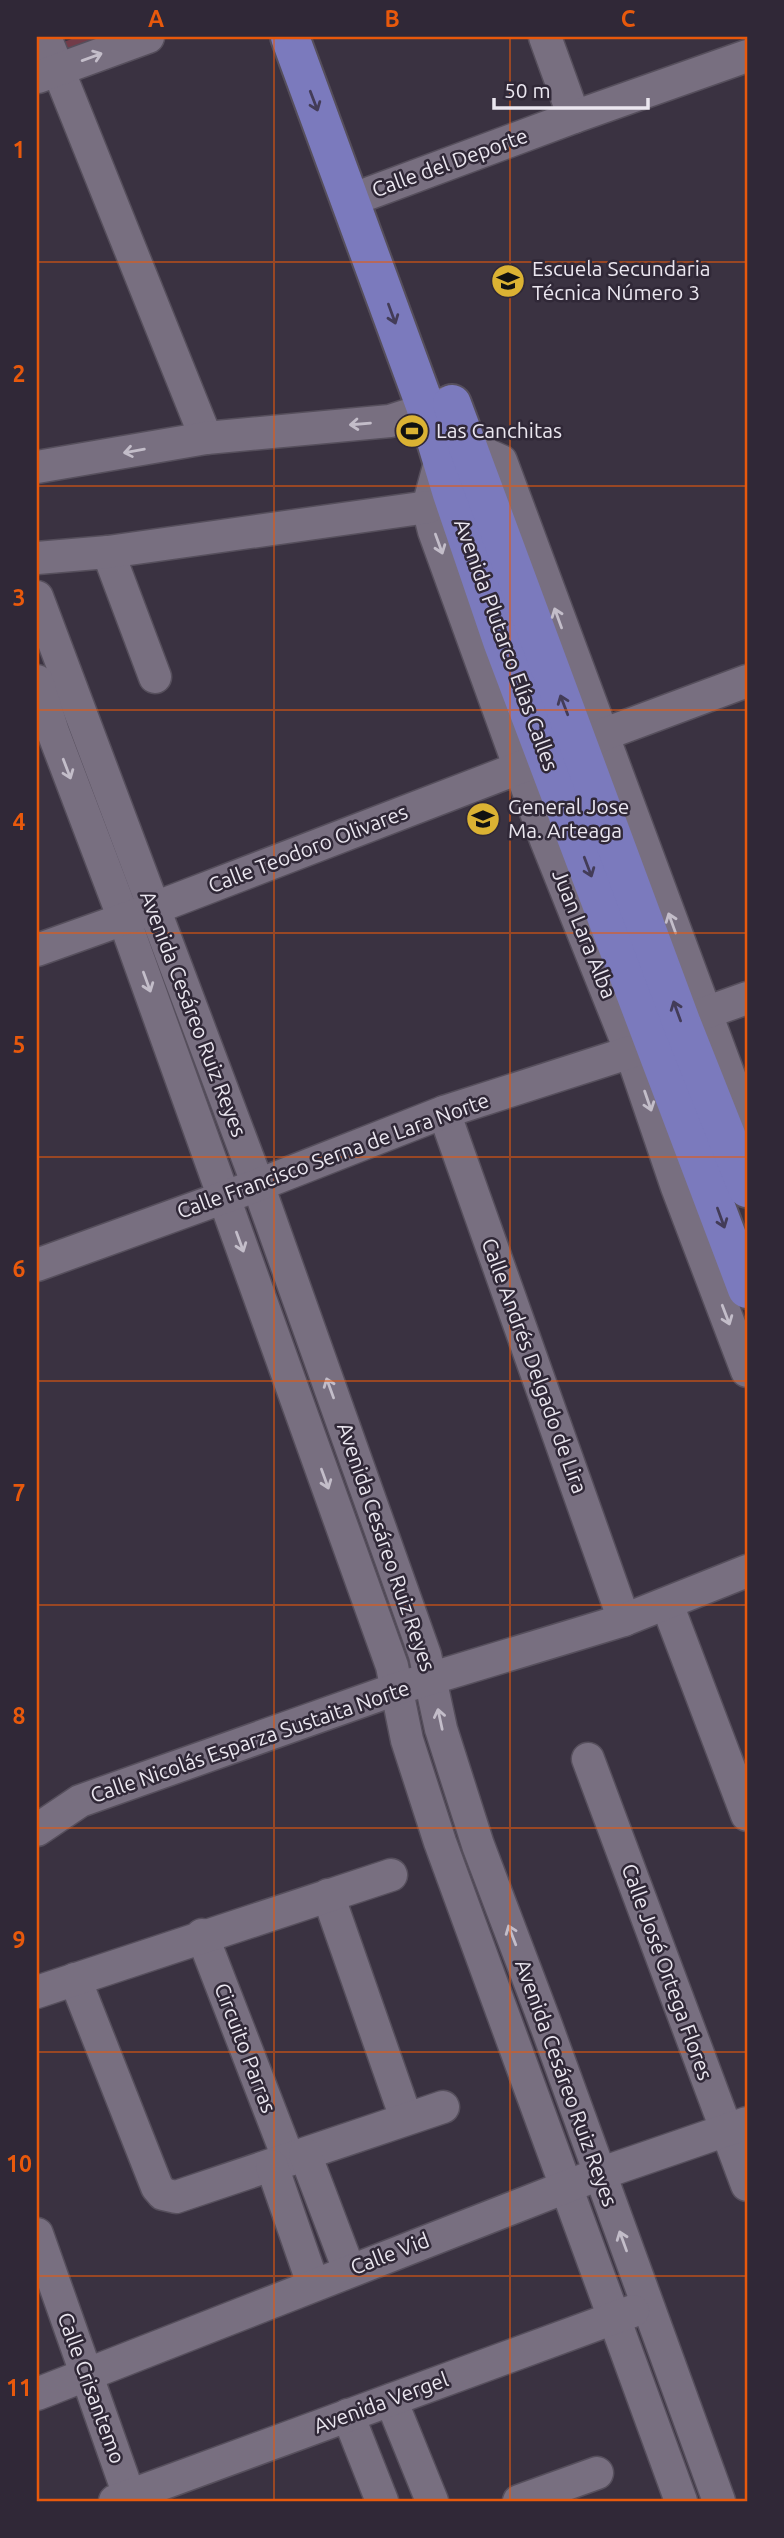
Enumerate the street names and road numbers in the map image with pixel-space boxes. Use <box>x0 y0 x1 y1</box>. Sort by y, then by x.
street label: Calle del Deporte <box>368 123 531 201</box>
street label: Avenida Plutarco Elías Calles <box>450 515 564 774</box>
street label: Calle Teodoro Olivares <box>204 799 411 897</box>
street label: Juan Lara Alba <box>548 866 622 1002</box>
street label: Avenida Cesáreo Ruiz Reyes <box>136 887 252 1140</box>
street label: Calle Francisco Serna de Lara Norte <box>173 1087 492 1223</box>
street label: Calle Andrés Delgado de Lira <box>478 1235 592 1497</box>
street label: Avenida Cesáreo Ruiz Reyes <box>333 1419 441 1674</box>
street label: Calle Nicolás Esparza Sustaita Norte <box>87 1675 412 1807</box>
street label: Calle José Ortega Flores <box>618 1860 718 2083</box>
street label: Avenida Cesáreo Ruiz Reyes <box>511 1956 623 2209</box>
street label: Circuito Parras <box>210 1979 282 2116</box>
street label: Calle Vid <box>347 2227 432 2279</box>
street label: Calle Crisantemo <box>53 2309 130 2467</box>
street label: Avenida Vergel <box>310 2367 451 2438</box>

